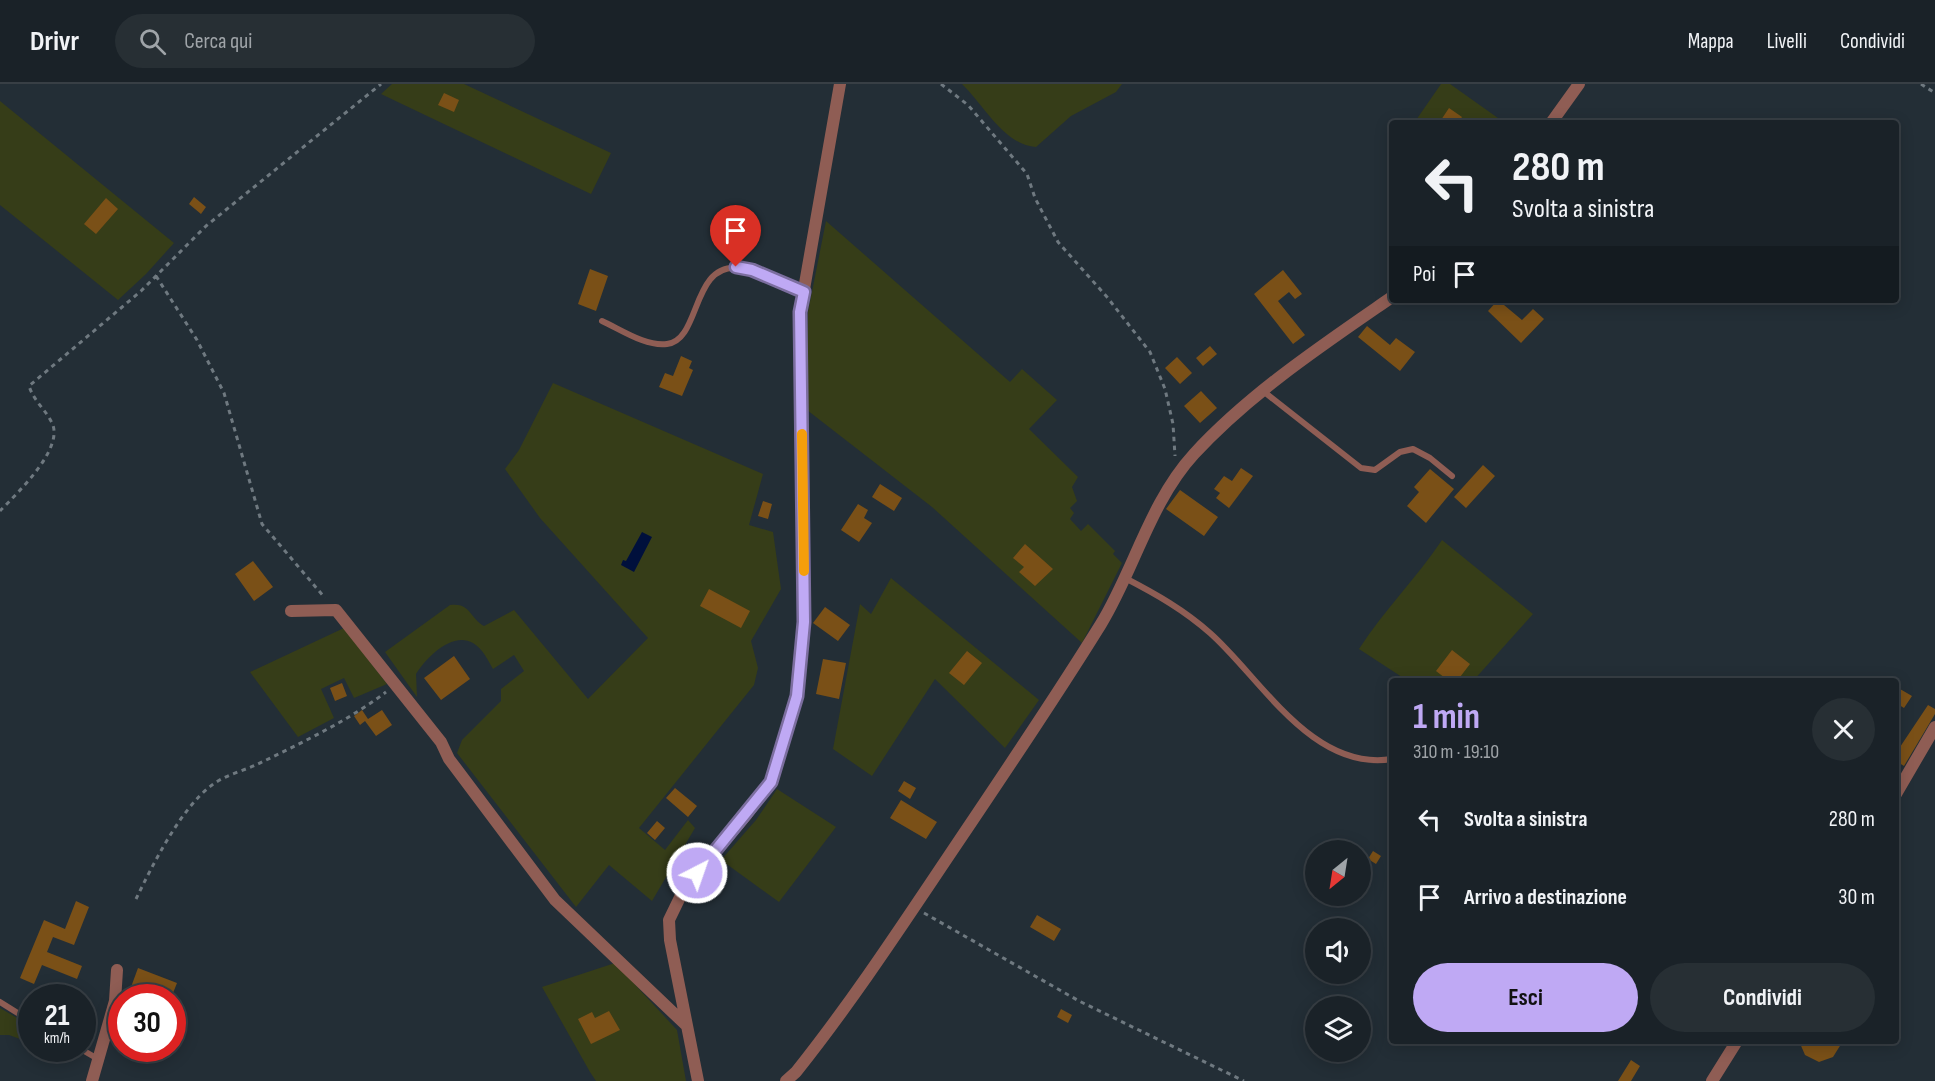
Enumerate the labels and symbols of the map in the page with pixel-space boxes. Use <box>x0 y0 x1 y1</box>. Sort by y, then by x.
pin <box>710 205 761 267</box>
north arrow <box>1305 840 1371 906</box>
position arrow <box>665 841 729 905</box>
speed limit sign: 30 <box>108 984 186 1062</box>

